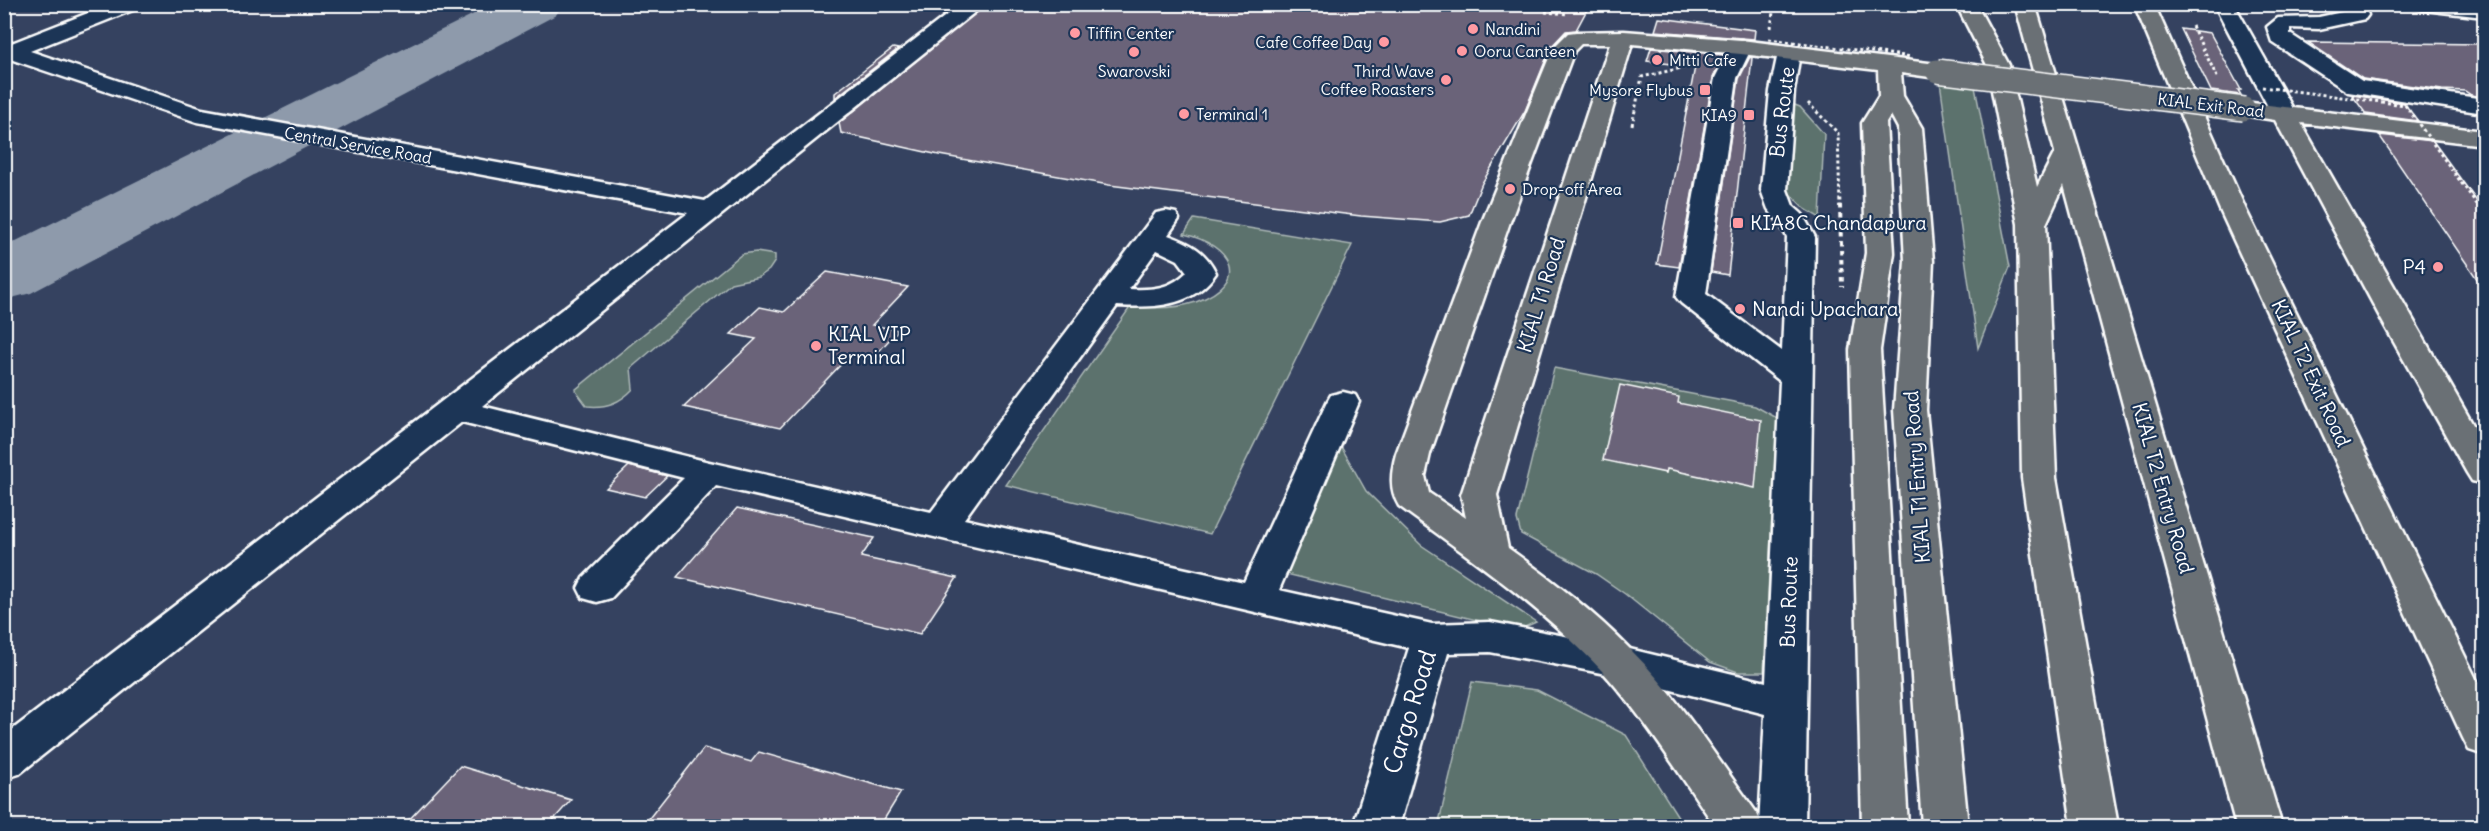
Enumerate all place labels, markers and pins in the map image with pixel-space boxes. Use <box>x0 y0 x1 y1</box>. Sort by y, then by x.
place label: Nandini <box>1485 19 1540 39</box>
marker: Nandini <box>1466 22 1480 36</box>
place label: Tiffin Center <box>1087 23 1175 43</box>
marker: Tiffin Center <box>1068 26 1082 40</box>
place label: Cafe Coffee Day <box>1255 32 1372 52</box>
marker: Cafe Coffee Day <box>1377 35 1391 49</box>
place label: Ooru Canteen <box>1474 41 1575 61</box>
marker: Ooru Canteen <box>1455 44 1469 58</box>
marker: Swarovski <box>1127 45 1141 59</box>
place label: Mitti Cafe <box>1669 50 1737 70</box>
marker: Mitti Cafe <box>1650 53 1664 67</box>
place label: Swarovski <box>1098 61 1170 81</box>
place label: Third Wave Coffee Roasters <box>1321 61 1434 99</box>
marker: Third Wave Coffee Roasters <box>1439 73 1453 87</box>
place label: Mysore Flybus <box>1589 80 1693 100</box>
marker: Mysore Flybus <box>1698 83 1712 97</box>
place label: Terminal 1 <box>1196 104 1268 124</box>
place label: KIA9 <box>1701 105 1737 125</box>
marker: Terminal 1 <box>1177 107 1191 121</box>
marker: KIA9 <box>1742 108 1756 122</box>
place label: Drop-off Area <box>1522 179 1622 199</box>
marker: Drop-off Area <box>1503 182 1517 196</box>
place label: KIA8C Chandapura <box>1750 210 1927 235</box>
marker: KIA8C Chandapura <box>1731 216 1745 230</box>
place label: P4 <box>2402 254 2426 279</box>
marker: P4 <box>2431 260 2445 274</box>
place label: Nandi Upachara <box>1752 296 1898 321</box>
marker: Nandi Upachara <box>1733 302 1747 316</box>
place label: KIAL VIP Terminal <box>828 321 911 369</box>
marker: KIAL VIP Terminal <box>809 339 823 353</box>

